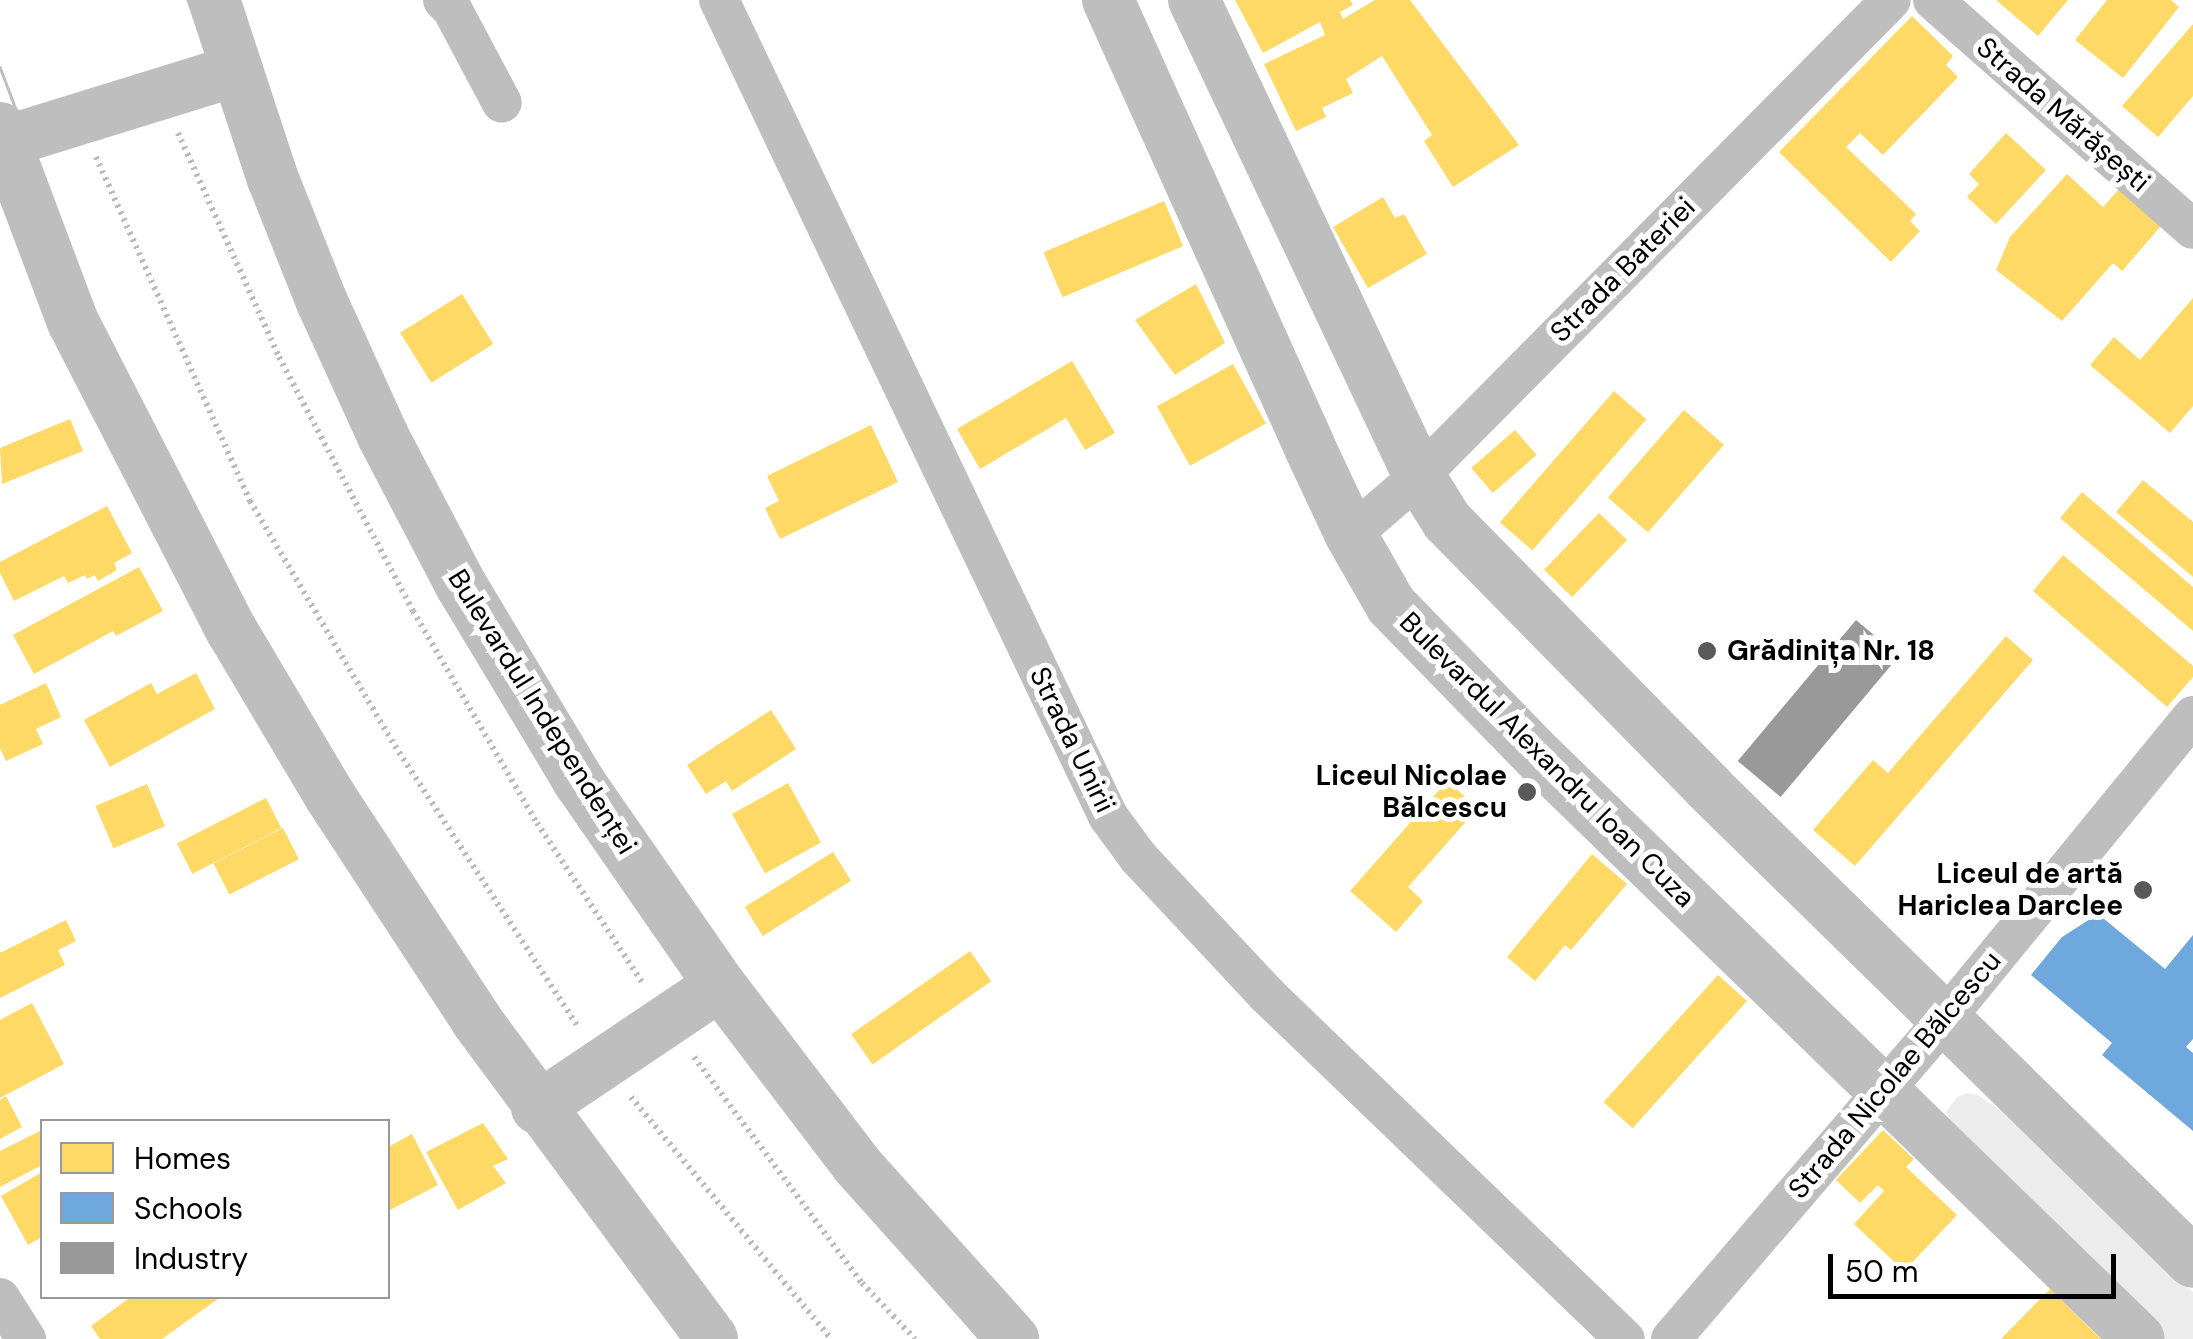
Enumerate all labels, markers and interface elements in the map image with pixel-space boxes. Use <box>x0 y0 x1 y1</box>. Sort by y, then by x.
street label: Strada Mărășești <box>1970 31 2156 199</box>
street label: Strada Bateriei <box>1544 191 1702 349</box>
street label: Bulevardul Independenței <box>441 563 643 861</box>
street label: Bulevardul Alexandru Ioan Cuza <box>1392 605 1702 915</box>
place label: Grădinița Nr. 18 <box>1727 634 1935 668</box>
marker: Grădinița Nr. 18 <box>1696 640 1718 662</box>
street label: Strada Unirii <box>1022 662 1122 818</box>
place label: Liceul Nicolae Bălcescu <box>1316 759 1507 825</box>
marker: Liceul Nicolae Bălcescu <box>1516 781 1538 803</box>
place label: Liceul de artă Hariclea Darclee <box>1898 857 2123 923</box>
marker: Liceul de artă Hariclea Darclee <box>2132 879 2154 901</box>
street label: Strada Nicolae Bălcescu <box>1782 944 2008 1206</box>
legend <box>40 1119 390 1299</box>
text: Homes <box>134 1139 231 1178</box>
text: Schools <box>134 1189 243 1228</box>
scale bar <box>1833 1234 2120 1296</box>
text: Industry <box>134 1239 248 1278</box>
text: 50 m <box>1845 1252 1919 1291</box>

